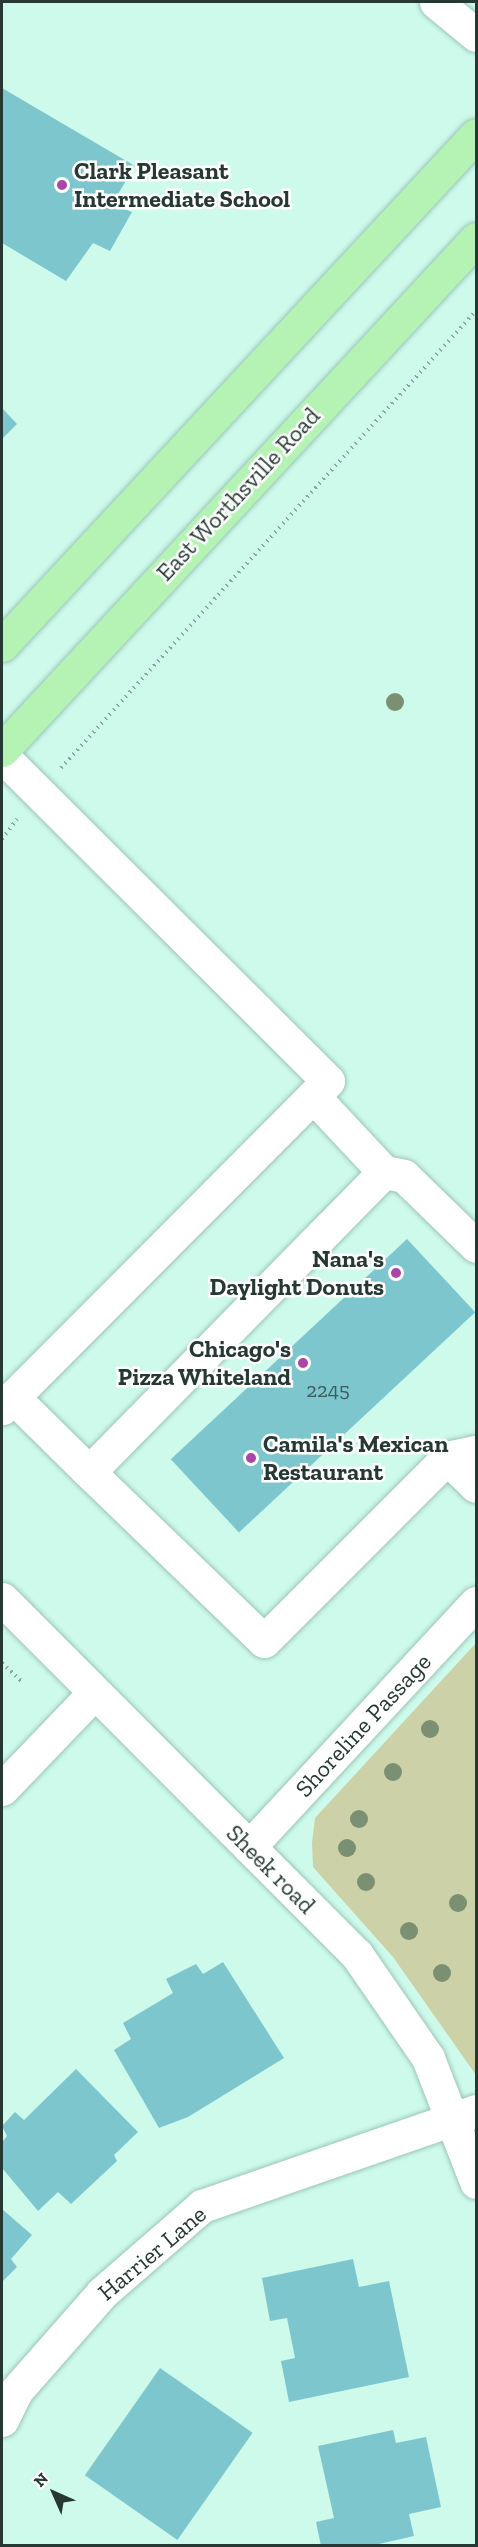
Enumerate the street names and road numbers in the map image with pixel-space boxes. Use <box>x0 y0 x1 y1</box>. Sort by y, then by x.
street label: East Worthsville Road <box>150 401 326 587</box>
street label: Shoreline Passage <box>289 1647 437 1803</box>
street label: Sheek road <box>221 1819 321 1919</box>
street label: Harrier Lane <box>92 2199 212 2307</box>

